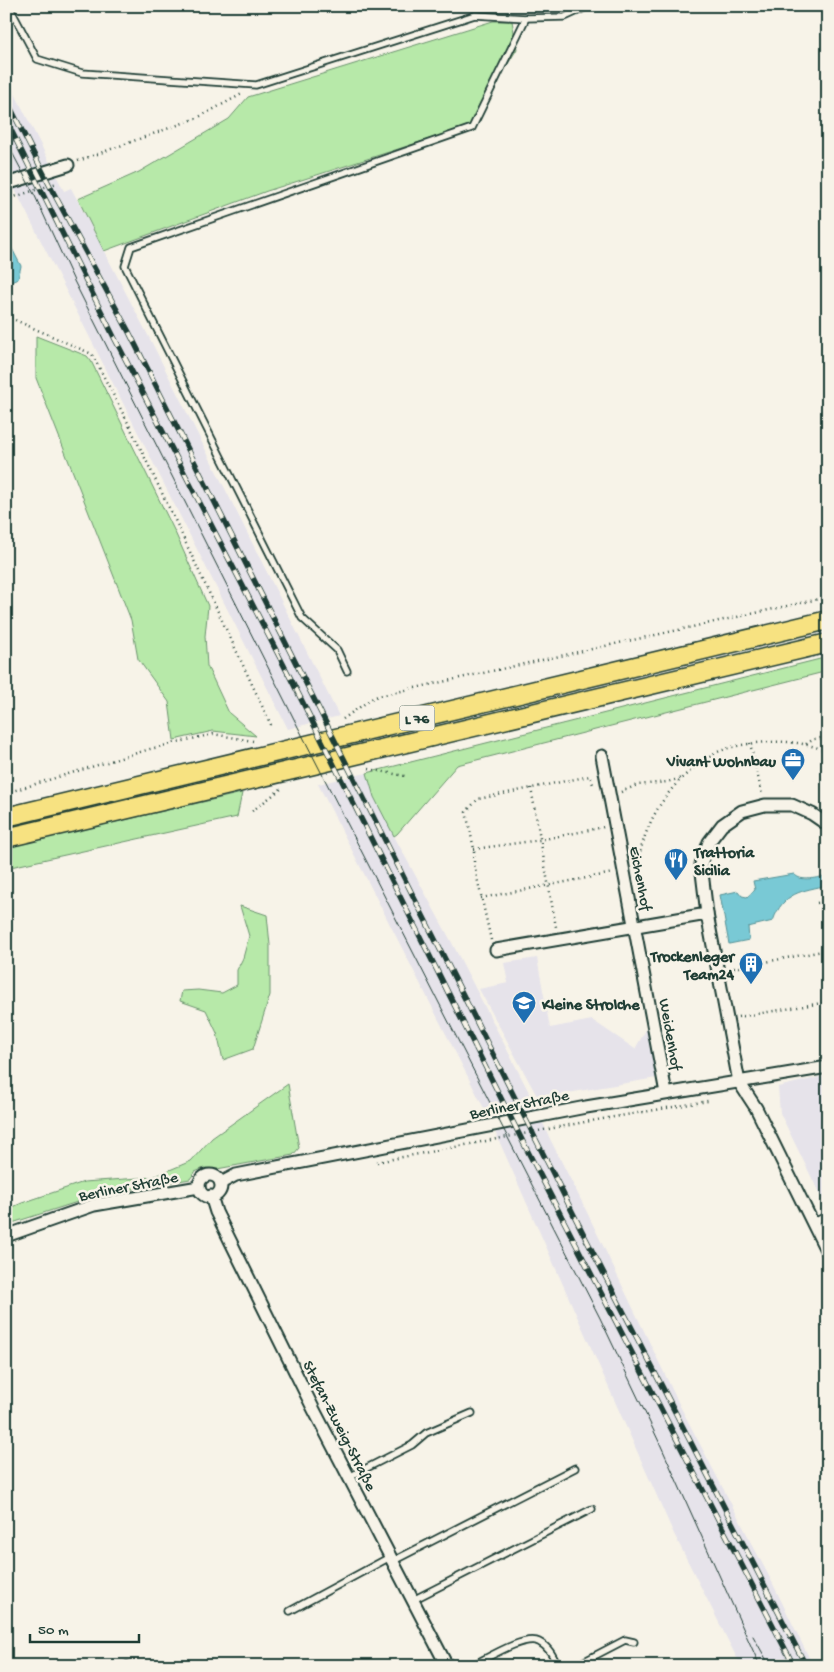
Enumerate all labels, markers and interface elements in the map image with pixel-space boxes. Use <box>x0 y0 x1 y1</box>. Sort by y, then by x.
road number: L 76 <box>400 706 434 730</box>
office icon: Vivant Wohnbau <box>780 747 806 781</box>
place label: Vivant Wohnbau <box>666 754 776 773</box>
street label: Eichenhof <box>623 845 654 914</box>
place label: Trattoria Sicilia <box>692 845 755 882</box>
restaurant icon: Trattoria Sicilia <box>663 847 689 881</box>
place label: Trockenleger Team24 <box>649 949 736 986</box>
building icon: Trockenleger Team24 <box>738 951 764 985</box>
school or university icon: Kleine Strolche <box>511 990 537 1024</box>
place label: Kleine Strolche <box>541 997 640 1016</box>
street label: Weidenhof <box>653 997 684 1073</box>
street label: Berliner Straße <box>467 1087 572 1126</box>
street label: Berliner Straße <box>76 1169 181 1208</box>
street label: Stefan-Zweig-Straße <box>297 1358 379 1496</box>
scale bar <box>30 1612 139 1644</box>
text: 50 m <box>38 1622 69 1640</box>

